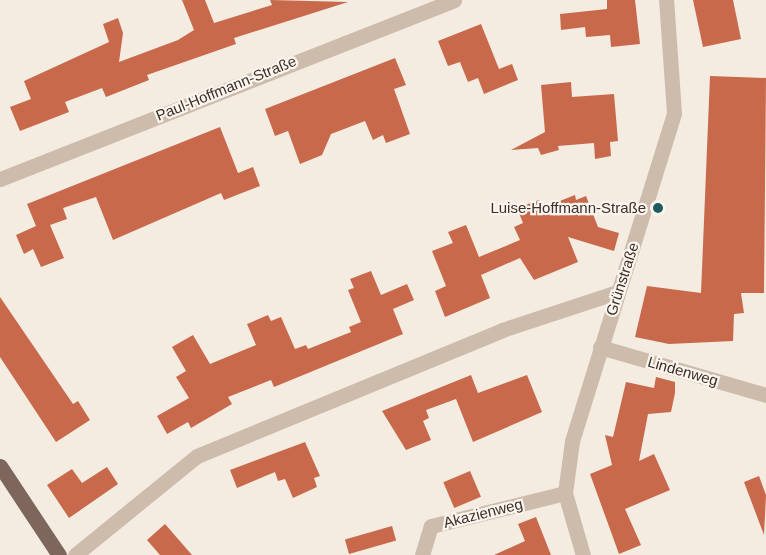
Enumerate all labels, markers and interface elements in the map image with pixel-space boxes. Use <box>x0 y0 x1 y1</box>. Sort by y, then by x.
street label: Paul-Hoffmann-Straße <box>153 52 299 124</box>
place label: Luise-Hoffmann-Straße <box>490 199 646 217</box>
marker: Luise-Hoffmann-Straße <box>651 201 665 215</box>
street label: Grünstraße <box>602 240 642 318</box>
street label: Lindenweg <box>646 352 720 390</box>
street label: Akazienweg <box>442 494 524 532</box>

